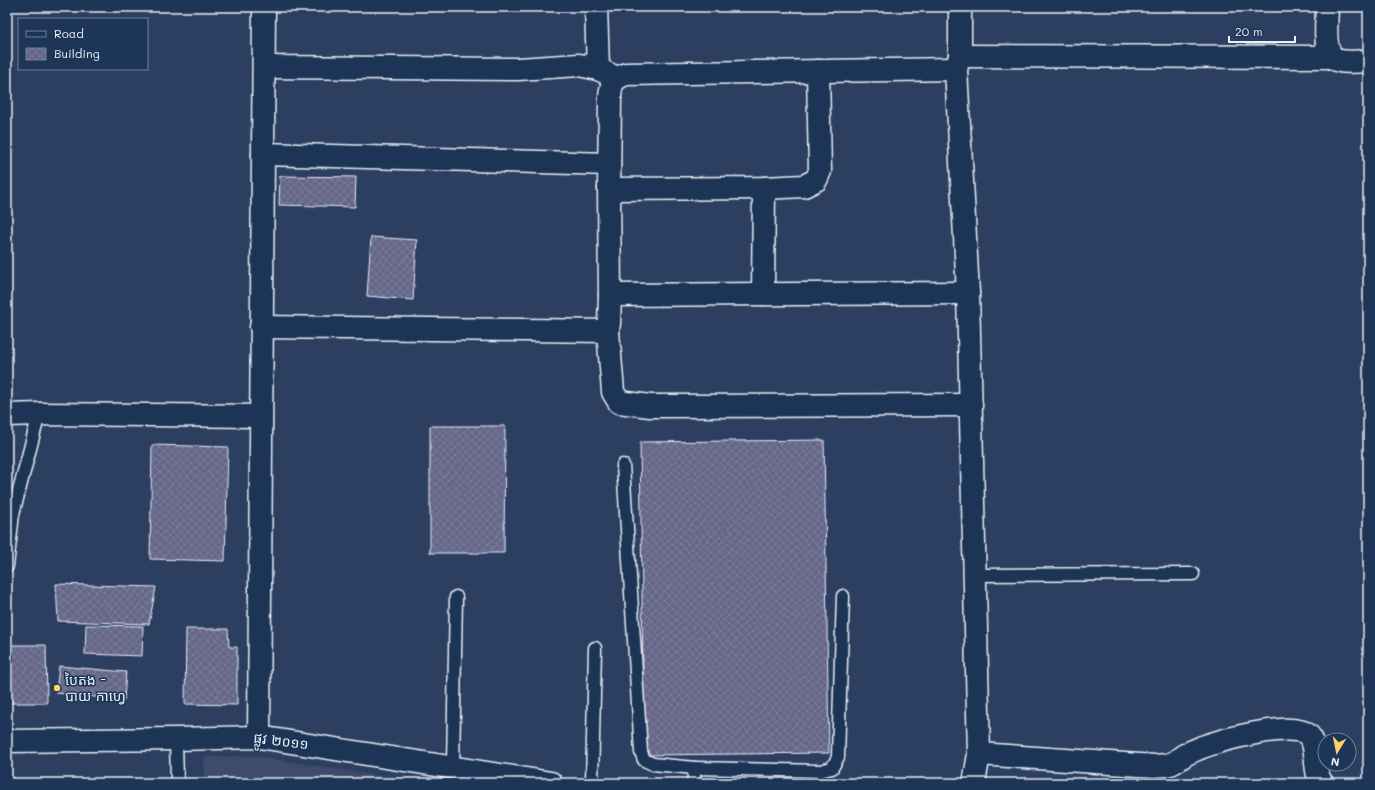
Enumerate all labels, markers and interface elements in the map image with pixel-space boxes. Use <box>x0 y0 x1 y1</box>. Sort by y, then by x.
legend <box>18 18 148 70</box>
scale bar <box>1229 18 1295 44</box>
text: 20 m <box>1235 23 1263 39</box>
text: Road <box>54 25 84 41</box>
text: Building <box>54 45 100 61</box>
place label: បៃតង - បាយ កាហ្វេ <box>65 670 126 705</box>
marker: បៃតង - បាយ កាហ្វេ <box>52 683 62 693</box>
street label: ផ្លូវ ២០១១ <box>252 728 310 756</box>
north arrow <box>1317 732 1357 772</box>
text: N <box>1330 754 1341 770</box>

